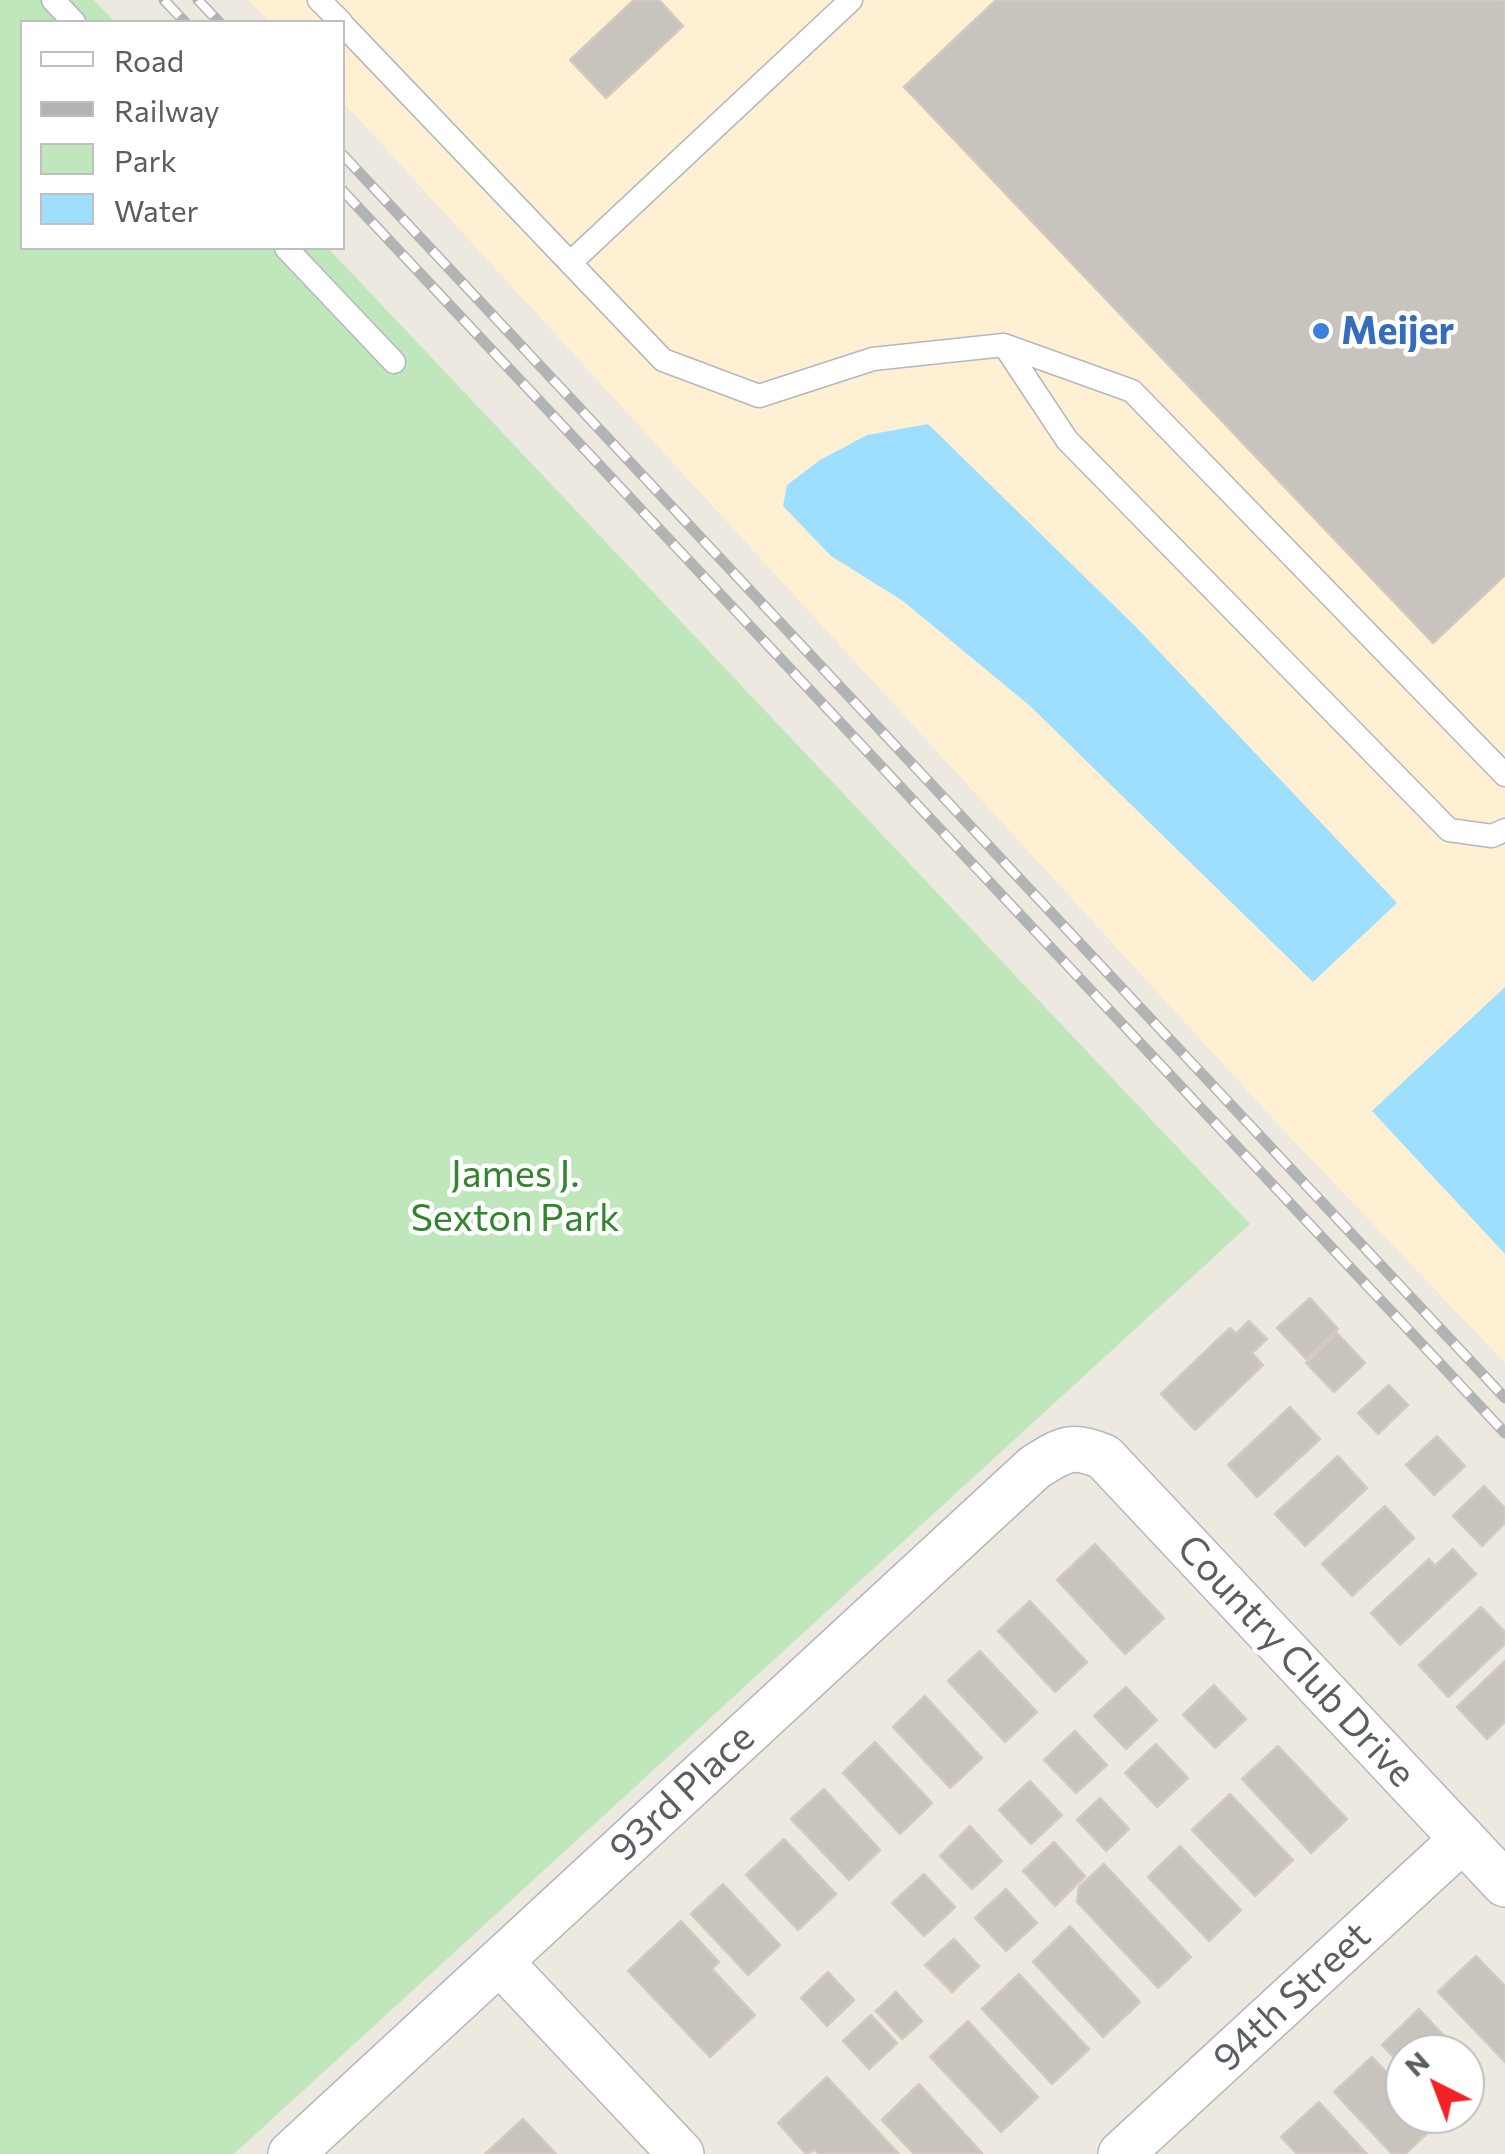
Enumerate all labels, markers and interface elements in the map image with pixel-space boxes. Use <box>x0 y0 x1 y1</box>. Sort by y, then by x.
legend <box>20 20 345 250</box>
text: Road <box>114 41 184 78</box>
text: Railway <box>114 91 220 128</box>
text: Park <box>114 141 177 178</box>
text: Water <box>114 191 199 228</box>
place label: Meijer <box>1341 308 1454 354</box>
marker: Meijer <box>1310 320 1332 342</box>
park label: James J. Sexton Park <box>410 1151 620 1240</box>
street label: Country Club Drive <box>1168 1526 1424 1796</box>
street label: 93rd Place <box>600 1715 764 1871</box>
street label: 94th Street <box>1204 1913 1380 2081</box>
north arrow <box>1385 2034 1485 2134</box>
text: N <box>1397 2044 1435 2083</box>

